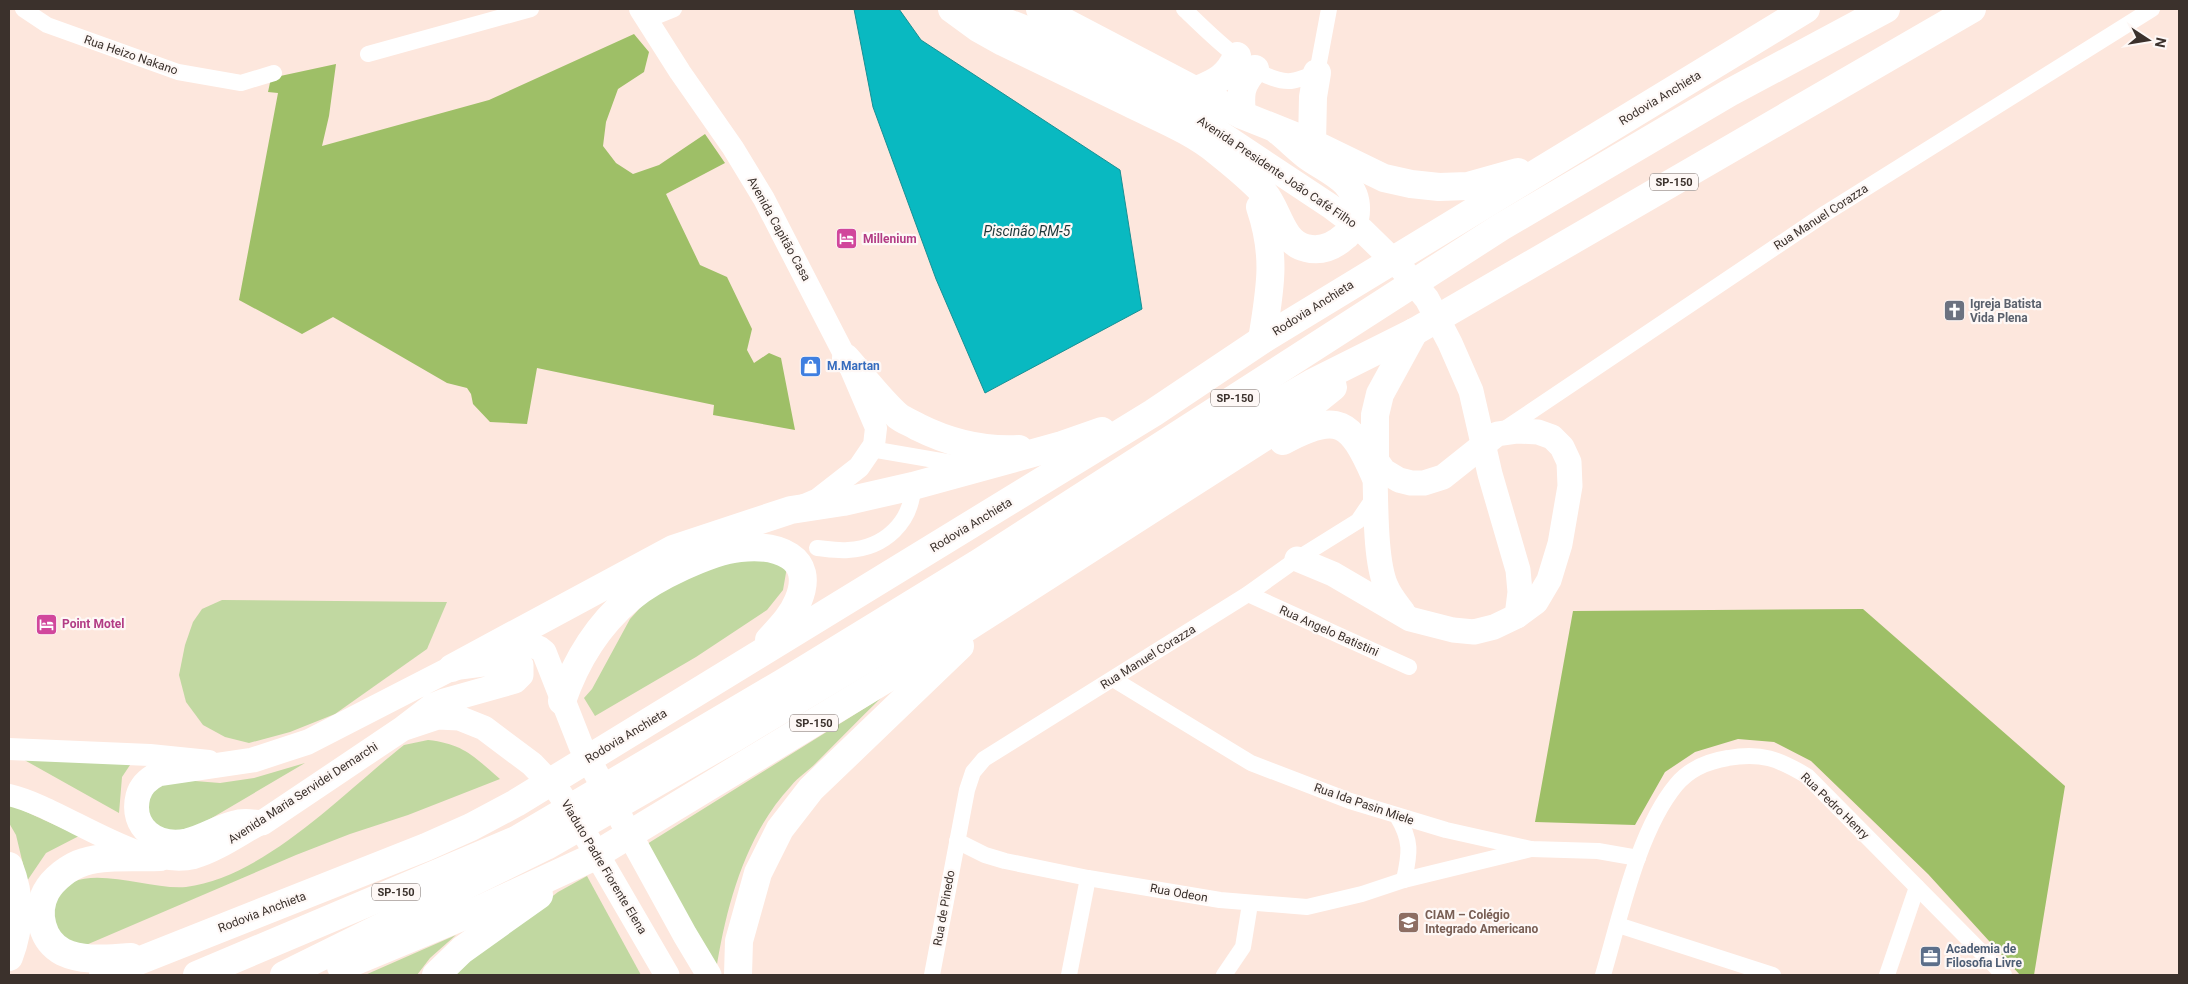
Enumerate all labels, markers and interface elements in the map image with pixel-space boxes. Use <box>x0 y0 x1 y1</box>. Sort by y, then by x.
north arrow <box>2123 15 2173 65</box>
street label: Rua Heizo Nakano <box>82 32 180 78</box>
text: N <box>2152 36 2170 49</box>
street label: Rodovia Anchieta <box>1617 68 1703 128</box>
street label: Avenida Presidente João Café Filho <box>1195 113 1359 231</box>
road number: SP-150 <box>1650 173 1698 190</box>
street label: Avenida Capitão Casa <box>745 175 813 283</box>
street label: Rua Manuel Corazza <box>1771 181 1871 253</box>
water label: Piscinão RM-5 <box>984 223 1071 239</box>
hotel icon: Millenium <box>835 227 859 251</box>
place label: Millenium <box>863 232 917 246</box>
street label: Rodovia Anchieta <box>1270 277 1356 339</box>
place label: Igreja Batista Vida Plena <box>1970 297 2042 325</box>
church icon: Igreja Batista Vida Plena <box>1942 299 1966 323</box>
shop icon: M.Martan <box>799 354 823 378</box>
place label: M.Martan <box>827 359 880 373</box>
road number: SP-150 <box>1211 389 1259 406</box>
street label: Rodovia Anchieta <box>928 495 1014 555</box>
street label: Rua Angelo Batistini <box>1277 603 1381 659</box>
hotel icon: Point Motel <box>34 612 58 636</box>
place label: Point Motel <box>62 617 124 631</box>
street label: Rua Manuel Corazza <box>1098 622 1198 692</box>
street label: Rodovia Anchieta <box>583 706 669 766</box>
road number: SP-150 <box>790 714 838 731</box>
street label: Avenida Maria Servidei Demarchi <box>226 739 380 847</box>
street label: Rua Pedro Henry <box>1798 770 1872 842</box>
street label: Rua Ida Pasin Miele <box>1312 780 1416 828</box>
street label: Viaduto Padre Fiorente Elena <box>558 797 650 937</box>
street label: Rua de Pinedo <box>930 869 958 947</box>
street label: Rua Odeon <box>1149 881 1209 905</box>
road number: SP-150 <box>372 884 420 900</box>
street label: Rodovia Anchieta <box>216 889 308 935</box>
place label: CIAM – Colégio Integrado Americano <box>1425 908 1538 936</box>
school or university icon: CIAM – Colégio Integrado Americano <box>1397 910 1421 934</box>
place label: Academia de Filosofia Livre <box>1946 942 2022 970</box>
office icon: Academia de Filosofia Livre <box>1918 944 1942 968</box>

